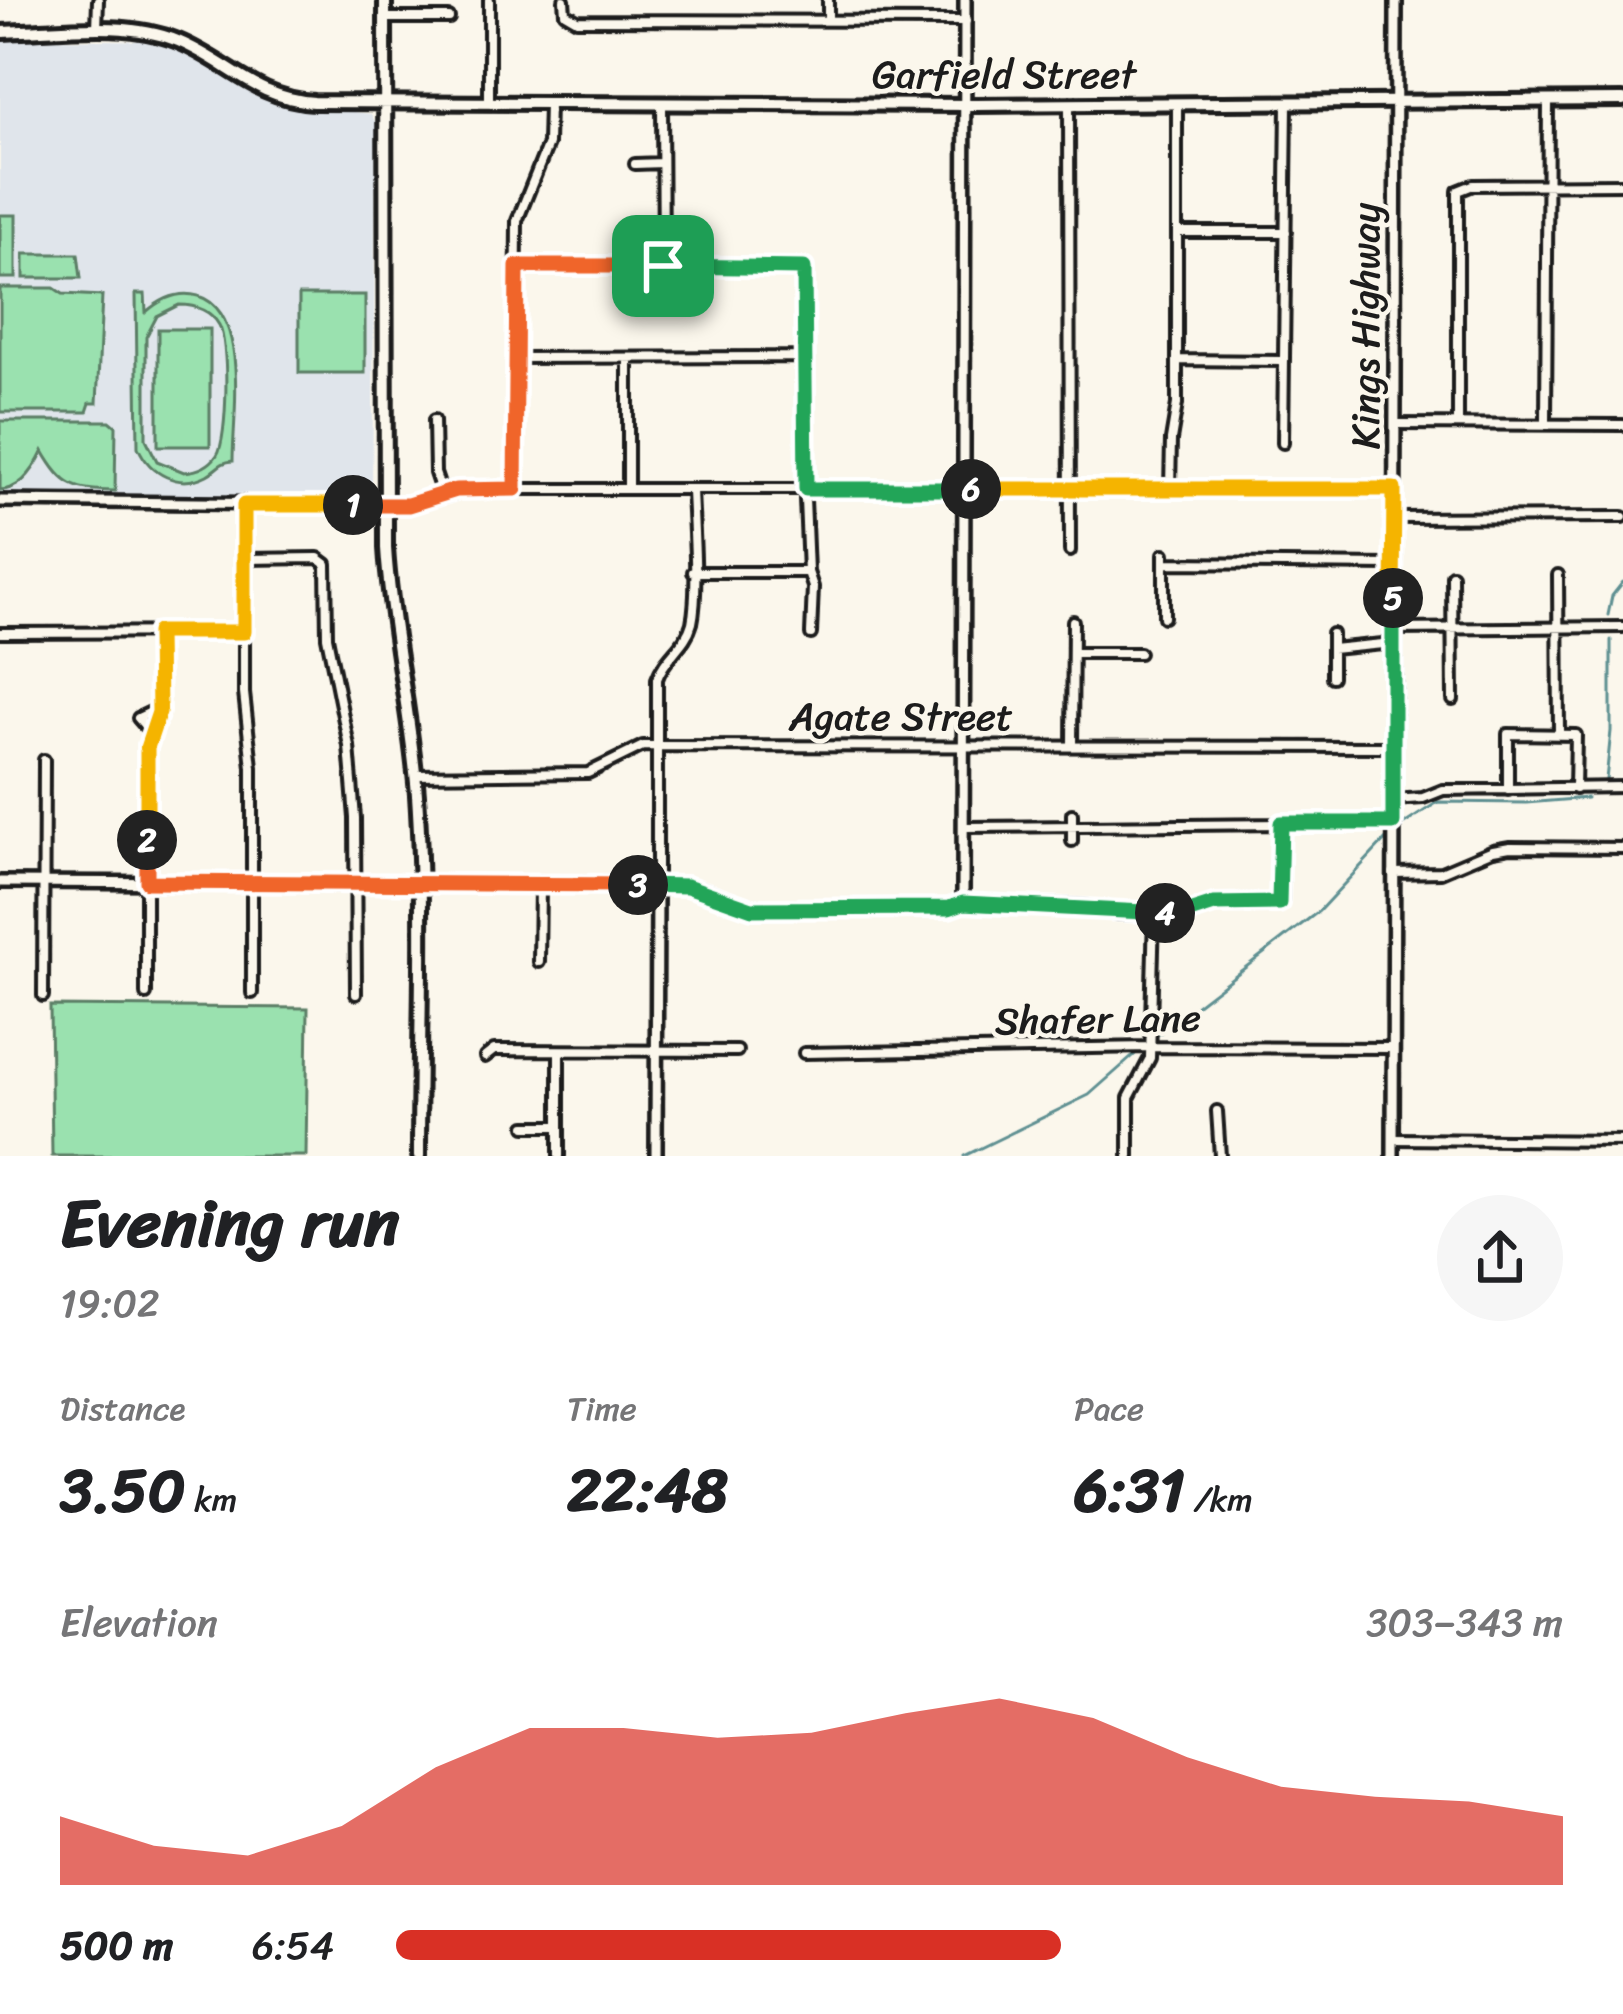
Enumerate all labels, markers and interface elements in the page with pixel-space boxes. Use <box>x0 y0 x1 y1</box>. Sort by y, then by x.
street label: Garfield Street <box>872 40 1137 109</box>
street label: Kings Highway <box>1331 202 1400 449</box>
pin <box>612 215 714 317</box>
icon: arrive <box>630 233 696 299</box>
pin: 6 <box>941 459 1001 519</box>
text: 6 <box>962 460 980 518</box>
pin: 1 <box>323 475 383 535</box>
text: 1 <box>346 476 360 534</box>
pin: 5 <box>1363 568 1423 628</box>
text: 5 <box>1383 569 1403 627</box>
street label: Agate Street <box>788 682 1013 751</box>
pin: 2 <box>117 810 177 870</box>
text: 2 <box>137 811 157 869</box>
pin: 3 <box>608 855 668 915</box>
text: 3 <box>629 856 647 914</box>
pin: 4 <box>1135 883 1195 943</box>
text: 4 <box>1155 884 1175 942</box>
street label: Shafer Lane <box>994 983 1202 1055</box>
text: Evening run <box>60 1165 400 1282</box>
button: share <box>1437 1195 1563 1321</box>
text: 19:02 <box>60 1269 160 1338</box>
text: Distance <box>60 1380 185 1438</box>
text: Time <box>567 1380 637 1438</box>
text: Pace <box>1074 1380 1144 1438</box>
text: 3.50 <box>60 1438 186 1544</box>
text: 22:48 <box>567 1438 728 1544</box>
text: 6:31 <box>1074 1438 1185 1544</box>
text: km <box>186 1471 237 1529</box>
text: /km <box>1185 1471 1253 1529</box>
text: Elevation <box>60 1588 218 1657</box>
text: 303–343 m <box>1366 1588 1563 1657</box>
text: 500 m <box>60 1911 173 1980</box>
text: 6:54 <box>252 1911 334 1980</box>

